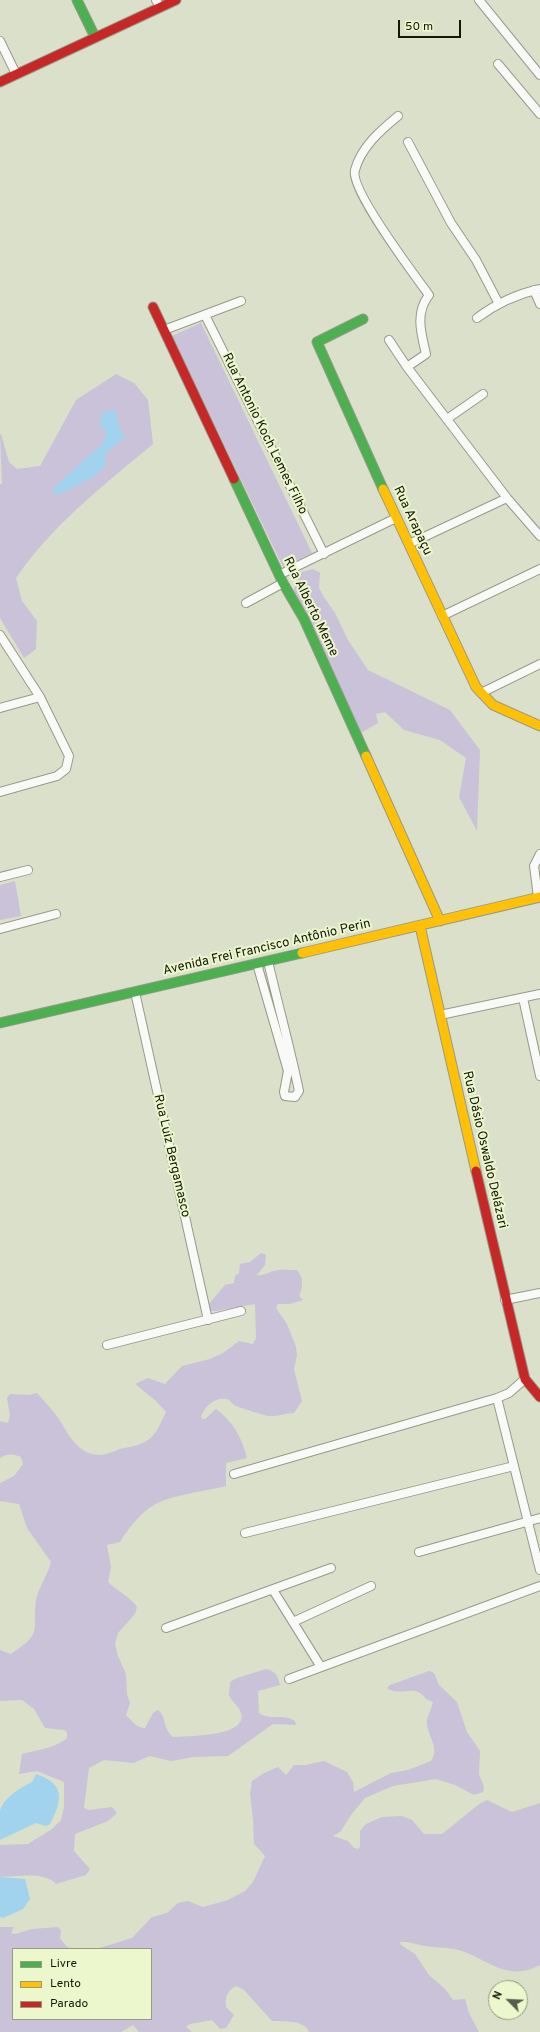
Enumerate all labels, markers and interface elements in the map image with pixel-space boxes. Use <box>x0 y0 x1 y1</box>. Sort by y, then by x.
scale bar <box>400 12 463 38</box>
text: 50 m <box>405 19 433 35</box>
street label: Rua Antonio Koch Lemes Filho <box>218 351 310 517</box>
street label: Rua Arapaçu <box>389 484 435 558</box>
street label: Rua Alberto Meme <box>279 555 341 659</box>
street label: Avenida Frei Francisco Antônio Perin <box>162 917 372 979</box>
street label: Rua Dásio Oswaldo Delázari <box>458 1070 510 1230</box>
street label: Rua Luiz Bergamasco <box>149 1093 193 1219</box>
legend <box>12 1948 152 2020</box>
text: Livre <box>50 1956 77 1972</box>
text: Lento <box>50 1976 81 1992</box>
north arrow <box>488 1980 528 2020</box>
text: N <box>490 1989 506 2002</box>
text: Parado <box>50 1996 88 2012</box>

